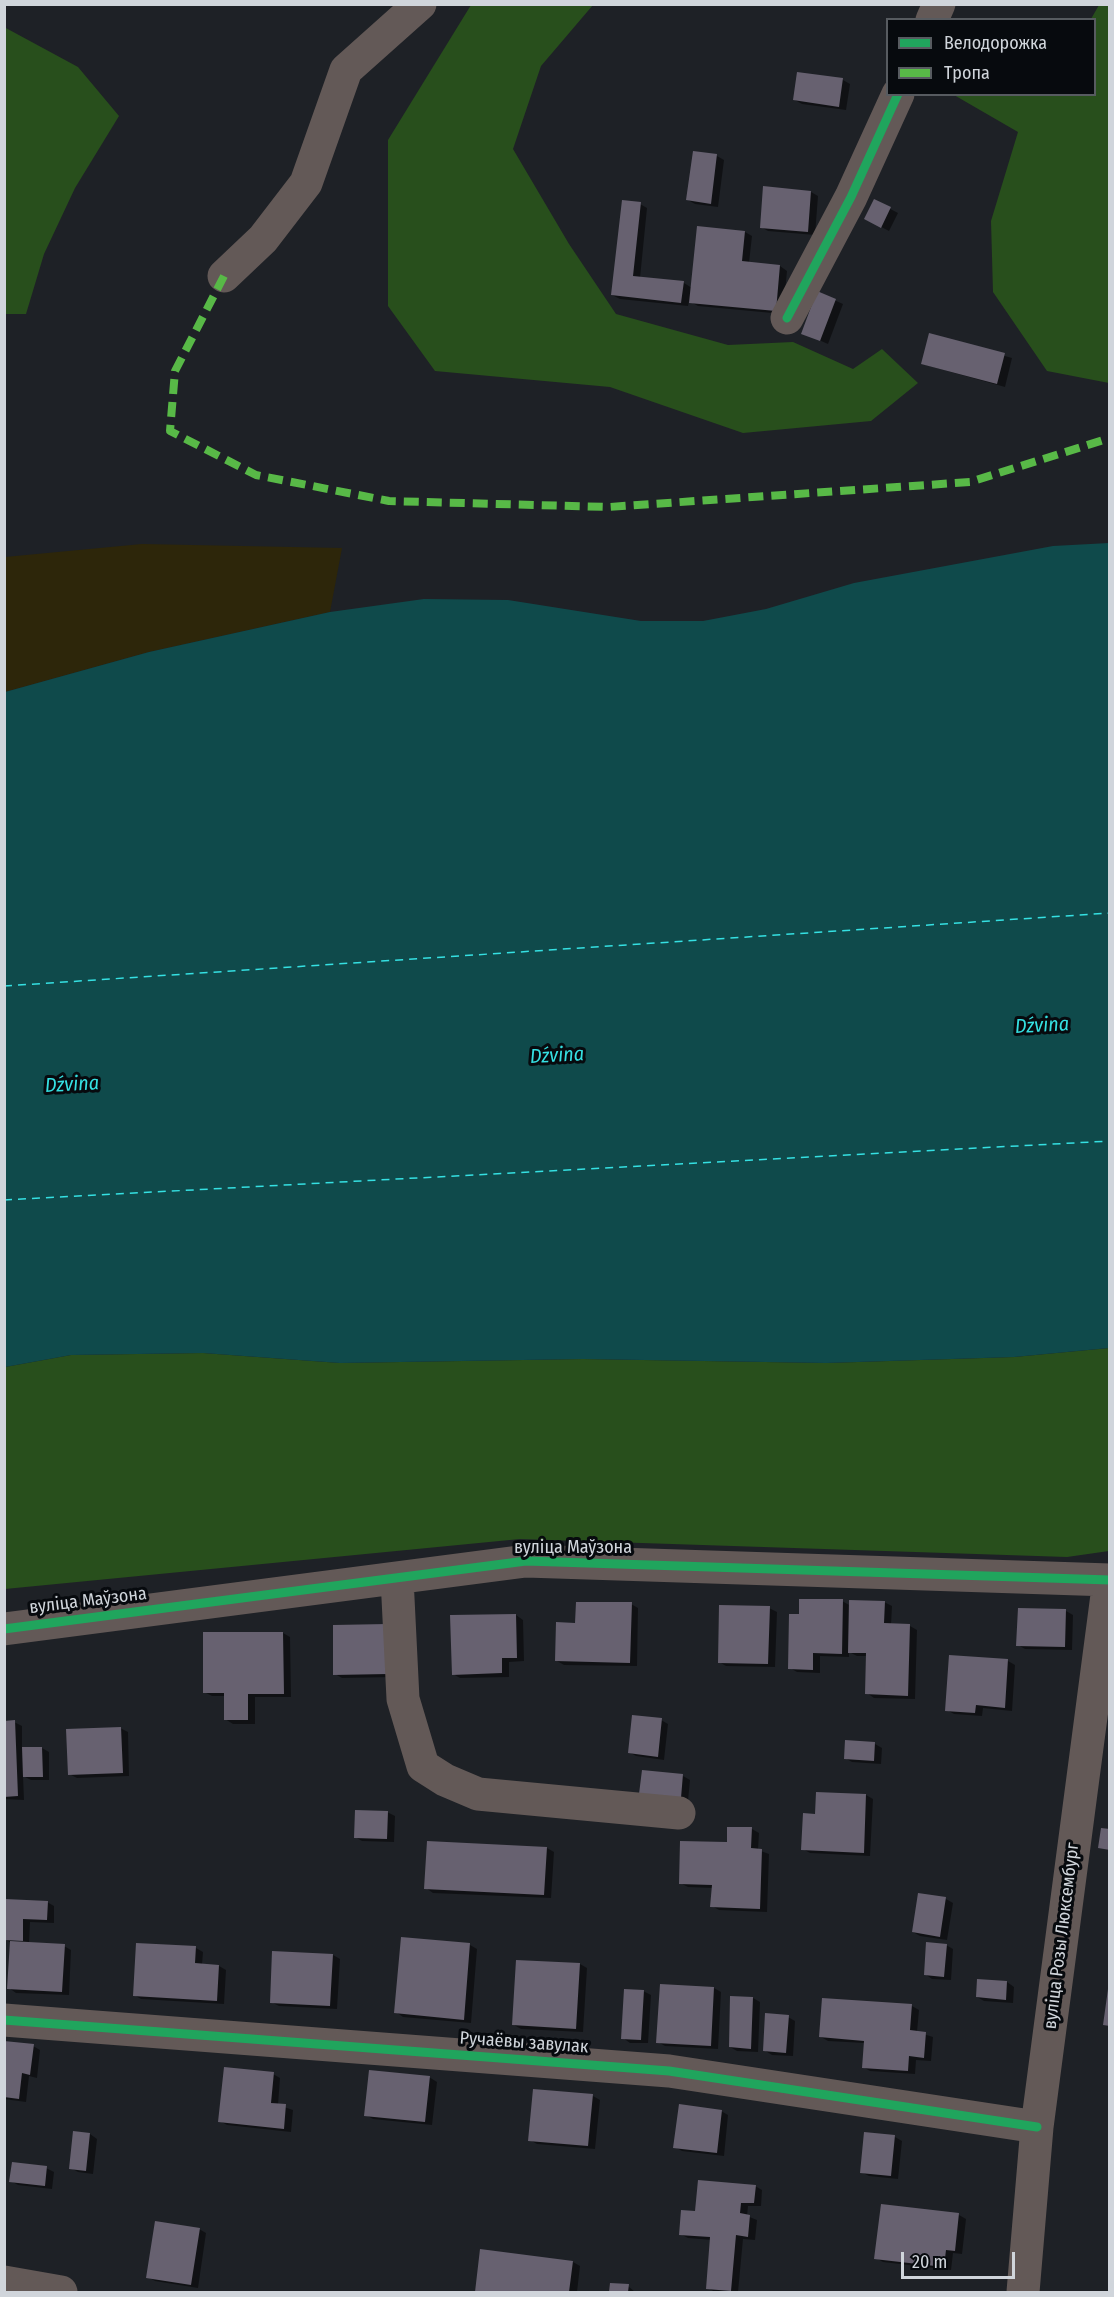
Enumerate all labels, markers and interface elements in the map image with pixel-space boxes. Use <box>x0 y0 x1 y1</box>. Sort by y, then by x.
legend <box>886 18 1096 96</box>
text: Велодорожка <box>944 32 1047 54</box>
text: Тропа <box>944 62 990 84</box>
water label: Dźvina <box>1014 1013 1070 1039</box>
water label: Dźvina <box>529 1043 585 1069</box>
water label: Dźvina <box>44 1072 100 1098</box>
street label: вуліца Маўзона <box>514 1537 632 1559</box>
street label: вуліца Маўзона <box>28 1583 148 1619</box>
street label: вуліца Розы Люксембург <box>1040 1842 1084 2030</box>
street label: Ручаёвы завулак <box>459 2028 589 2058</box>
scale bar <box>904 2240 1018 2278</box>
text: 20 m <box>912 2251 947 2273</box>

